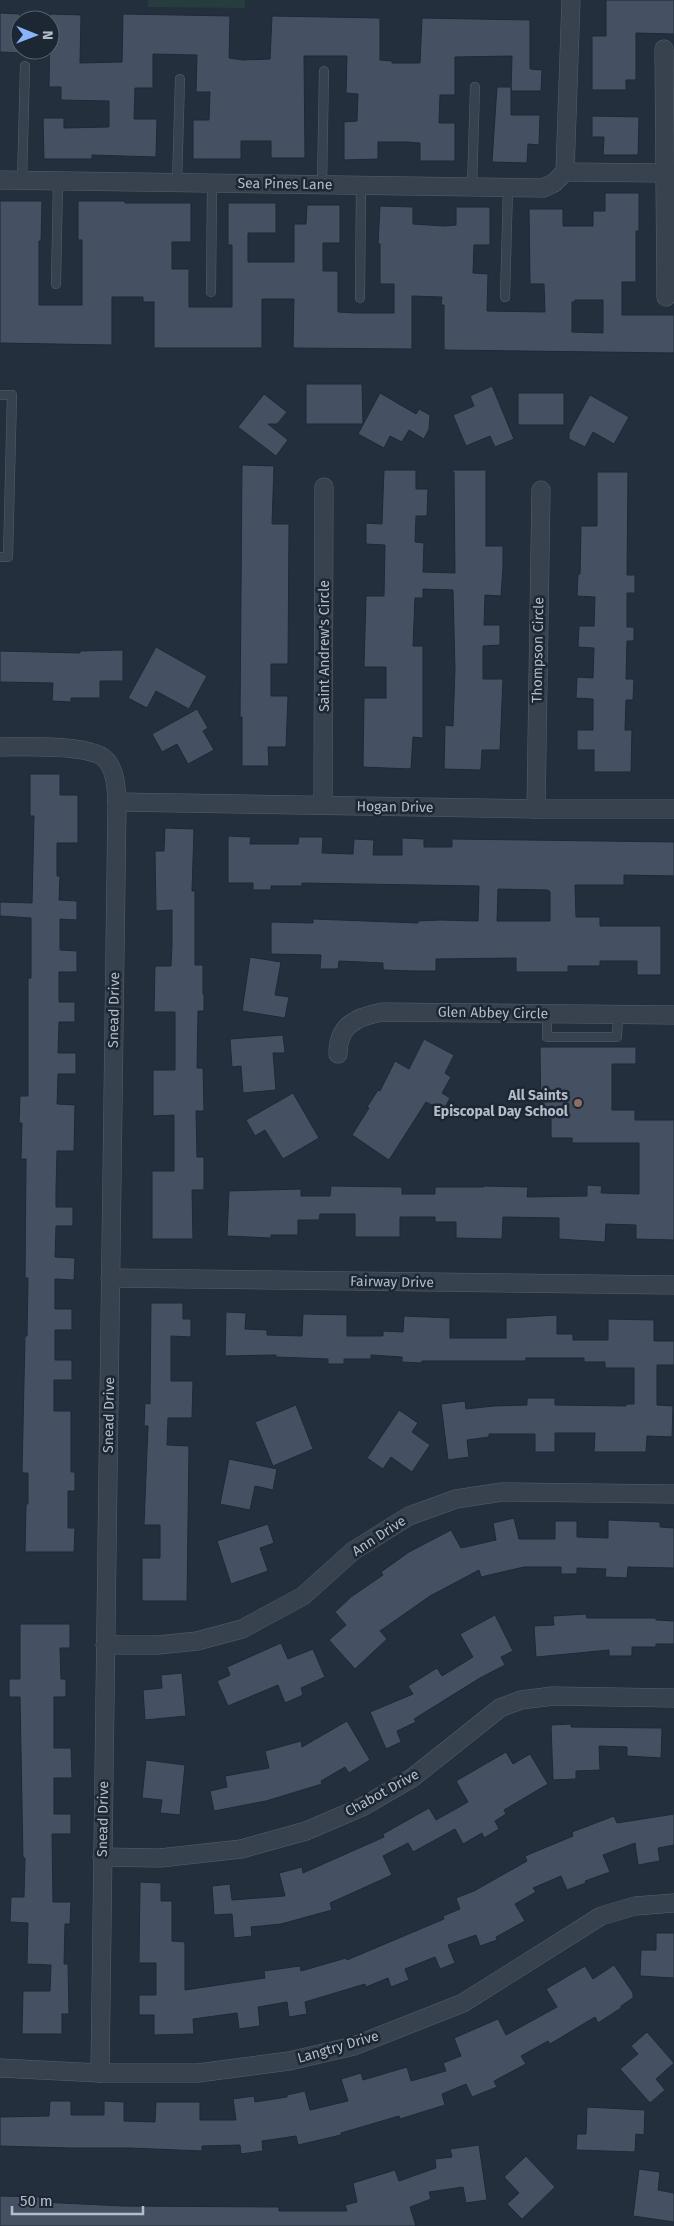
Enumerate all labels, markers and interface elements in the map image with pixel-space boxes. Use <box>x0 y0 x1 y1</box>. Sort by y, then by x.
north arrow <box>10 10 60 60</box>
text: N <box>39 30 56 40</box>
street label: Sea Pines Lane <box>237 175 333 193</box>
street label: Saint Andrew's Circle <box>316 580 333 712</box>
street label: Thompson Circle <box>529 597 547 703</box>
street label: Hogan Drive <box>356 798 434 816</box>
street label: Snead Drive <box>105 972 123 1048</box>
street label: Glen Abbey Circle <box>438 1004 548 1022</box>
place label: All Saints Episcopal Day School <box>434 1087 569 1120</box>
marker: All Saints Episcopal Day School <box>572 1097 584 1109</box>
street label: Fairway Drive <box>350 1273 434 1291</box>
street label: Snead Drive <box>100 1377 118 1453</box>
street label: Ann Drive <box>349 1512 409 1560</box>
street label: Chabot Drive <box>342 1766 422 1820</box>
street label: Snead Drive <box>94 1781 112 1857</box>
street label: Langtry Drive <box>295 2027 381 2067</box>
scale bar <box>12 2184 144 2216</box>
text: 50 m <box>20 2192 53 2210</box>

